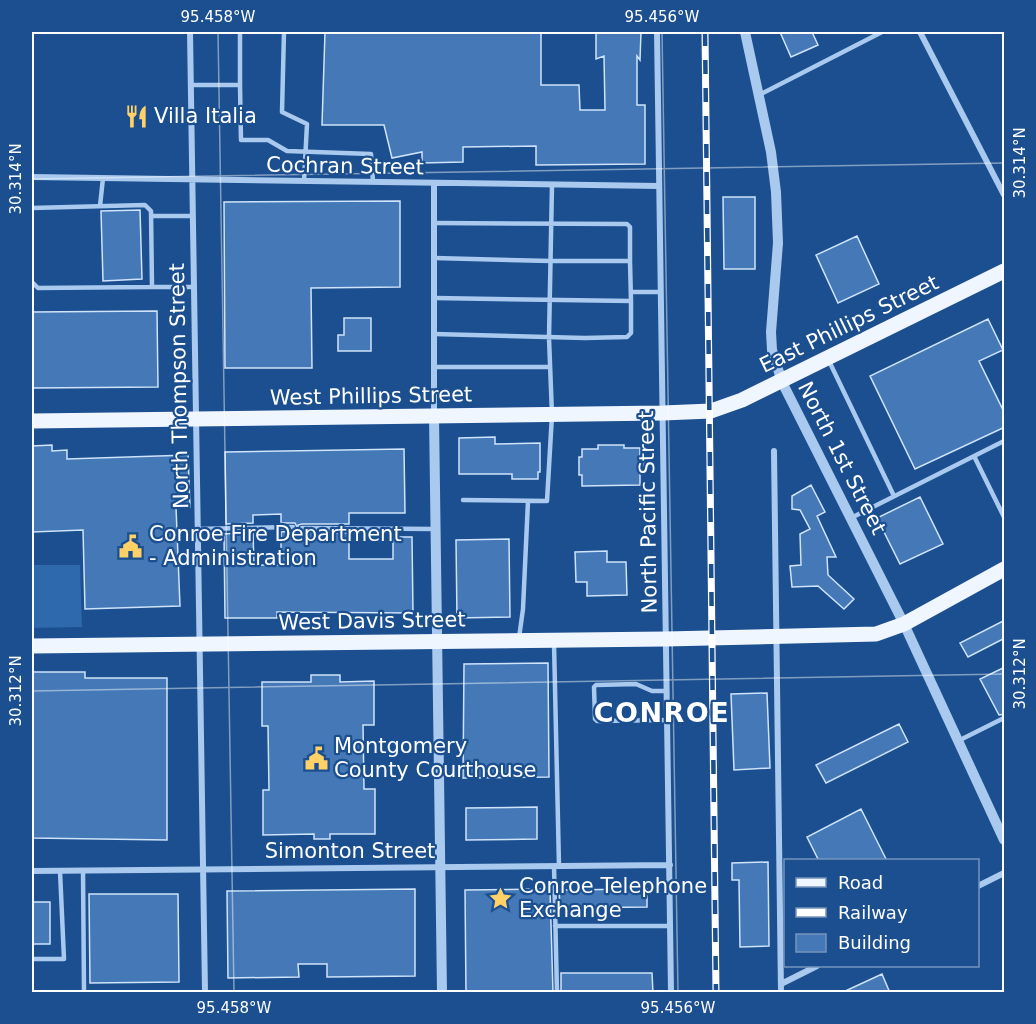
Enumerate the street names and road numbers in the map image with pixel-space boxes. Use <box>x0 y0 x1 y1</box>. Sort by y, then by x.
street label: Cochran Street <box>266 153 424 179</box>
street label: North Thompson Street <box>165 263 193 509</box>
street label: East Phillips Street <box>756 270 942 378</box>
street label: North 1st Street <box>793 378 891 538</box>
street label: West Phillips Street <box>270 382 472 410</box>
street label: North Pacific Street <box>634 410 662 614</box>
street label: West Davis Street <box>278 607 466 635</box>
street label: Simonton Street <box>265 839 435 863</box>

